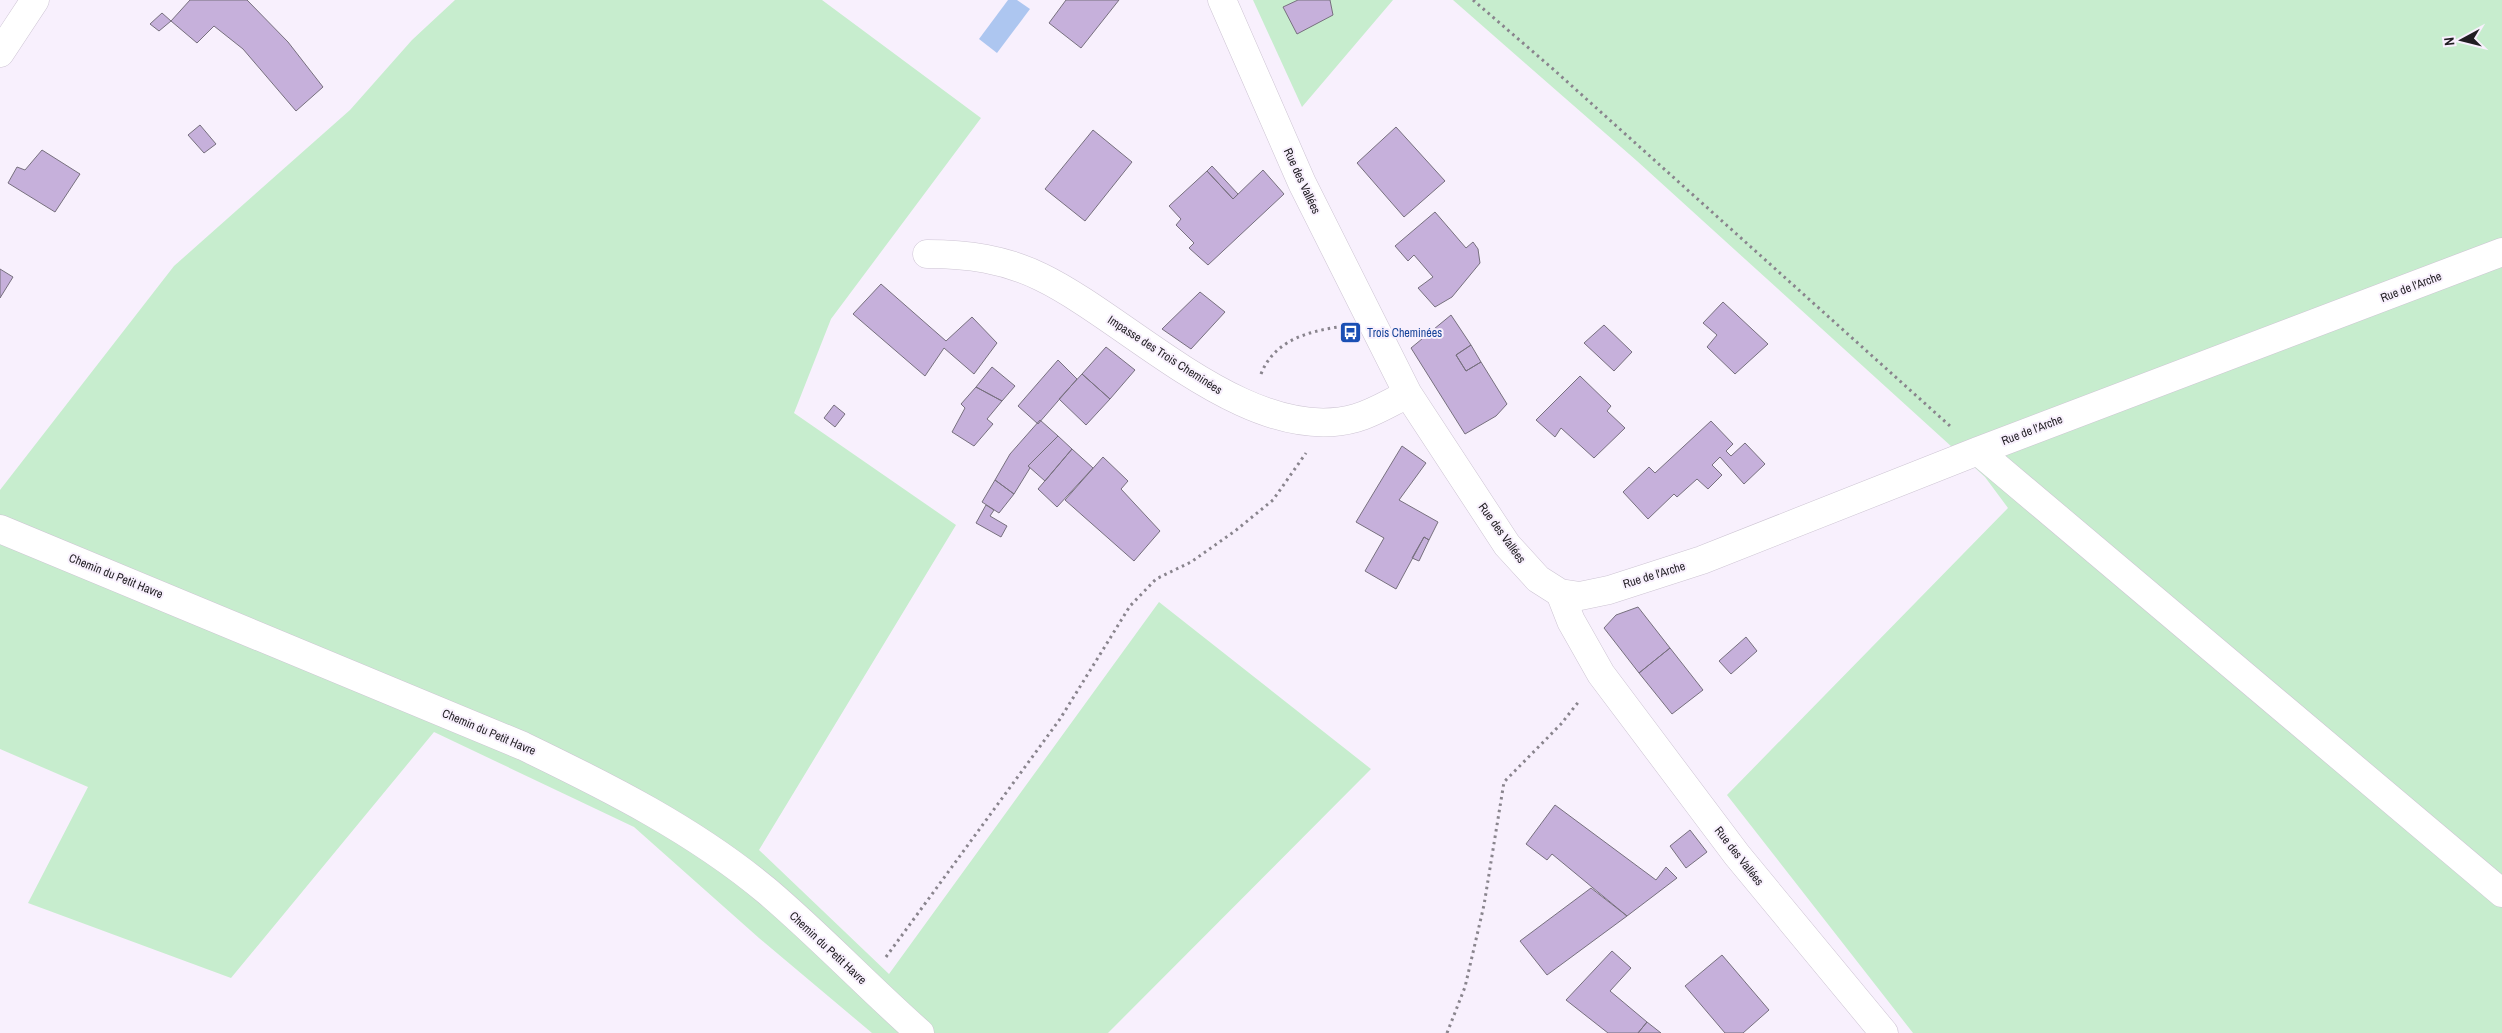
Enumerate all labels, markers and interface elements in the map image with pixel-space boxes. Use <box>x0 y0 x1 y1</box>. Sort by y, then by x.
north arrow <box>2437 15 2487 65</box>
text: N <box>2440 36 2459 47</box>
street label: Rue des Vallées <box>1280 145 1324 217</box>
street label: Rue de l'Arche <box>2378 268 2444 306</box>
street label: Impasse des Trois Cheminées <box>1105 312 1225 398</box>
bus stop icon: Trois Cheminées <box>1339 321 1363 345</box>
place label: Trois Cheminées <box>1367 325 1442 341</box>
street label: Rue de l'Arche <box>1999 411 2065 449</box>
street label: Rue des Vallées <box>1475 500 1529 566</box>
street label: Chemin du Petit Havre <box>67 550 165 602</box>
street label: Rue de l'Arche <box>1621 558 1687 592</box>
street label: Chemin du Petit Havre <box>440 705 538 759</box>
street label: Rue des Vallées <box>1711 823 1767 889</box>
street label: Chemin du Petit Havre <box>786 908 870 988</box>

